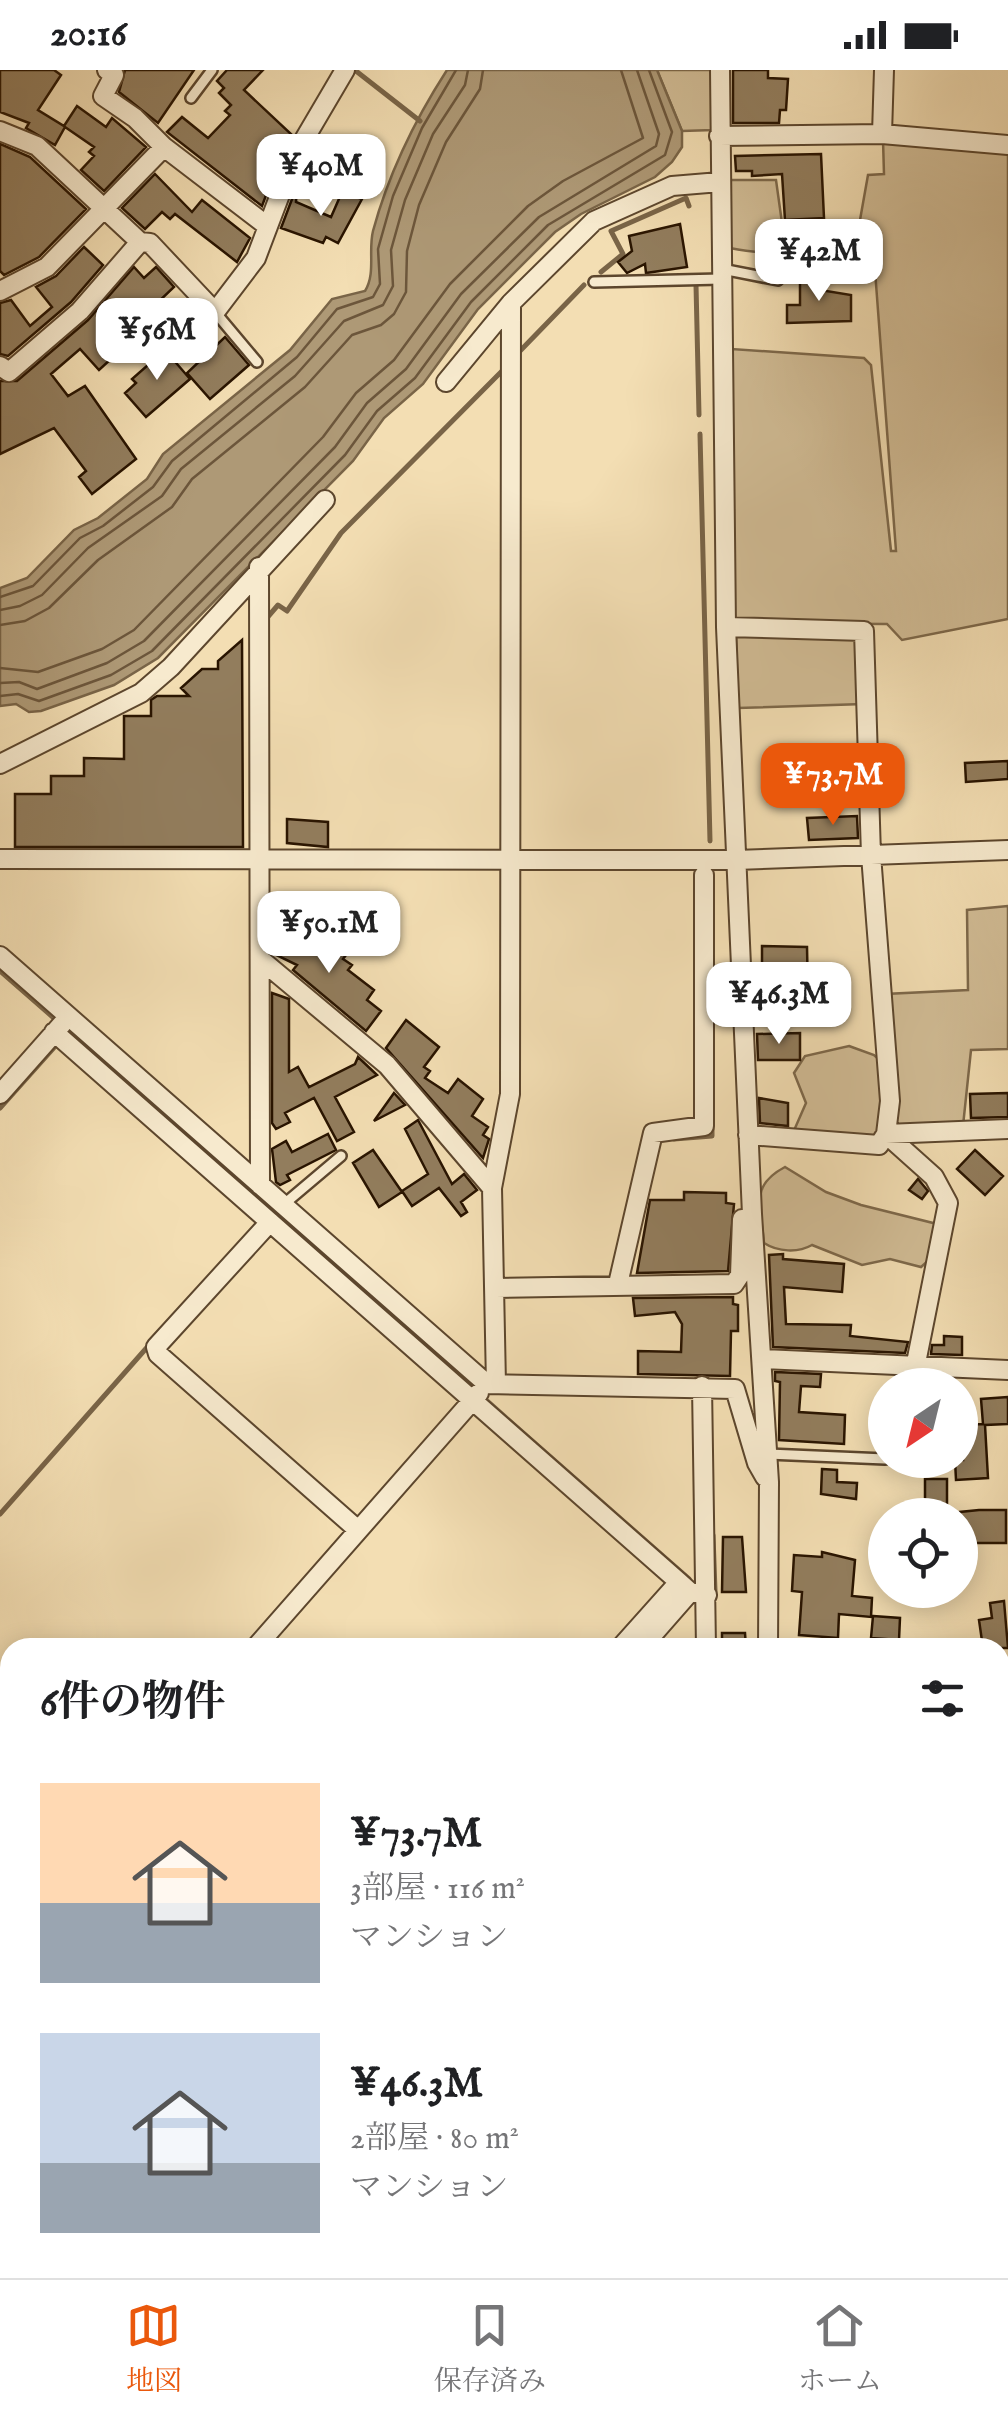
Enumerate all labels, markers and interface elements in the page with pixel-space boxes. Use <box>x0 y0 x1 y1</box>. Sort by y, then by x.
text: 20:16 <box>50 11 127 59</box>
pin: ¥40M <box>262 134 380 219</box>
text: ¥40M <box>279 146 363 187</box>
pin: ¥42M <box>760 219 878 304</box>
text: ¥42M <box>777 231 861 272</box>
pin: ¥56M <box>98 298 216 383</box>
text: ¥56M <box>118 310 196 351</box>
pin: ¥73.7M <box>752 743 914 828</box>
text: ¥73.7M <box>783 755 883 796</box>
pin: ¥50.1M <box>248 891 410 976</box>
text: ¥50.1M <box>279 903 379 944</box>
pin: ¥46.3M <box>698 962 860 1047</box>
text: ¥46.3M <box>728 974 830 1015</box>
north arrow <box>868 1368 978 1478</box>
map controls <box>868 1368 978 1608</box>
button: locate <box>868 1498 978 1608</box>
icon: filters <box>915 1671 970 1726</box>
text: 6件の物件 <box>40 1677 226 1730</box>
text: ¥73.7M <box>350 1808 482 1861</box>
icon: home <box>120 1823 240 1943</box>
text: 3部屋 · 116 m² <box>350 1869 525 1910</box>
text: マンション <box>350 1918 509 1959</box>
text: ¥46.3M <box>350 2058 483 2111</box>
icon: home <box>120 2073 240 2193</box>
text: 2部屋 · 80 m² <box>350 2119 519 2160</box>
text: マンション <box>350 2168 509 2209</box>
tab: 地図 <box>126 2298 182 2400</box>
tab: 保存済み <box>434 2298 546 2400</box>
tab: ホーム <box>798 2298 882 2400</box>

